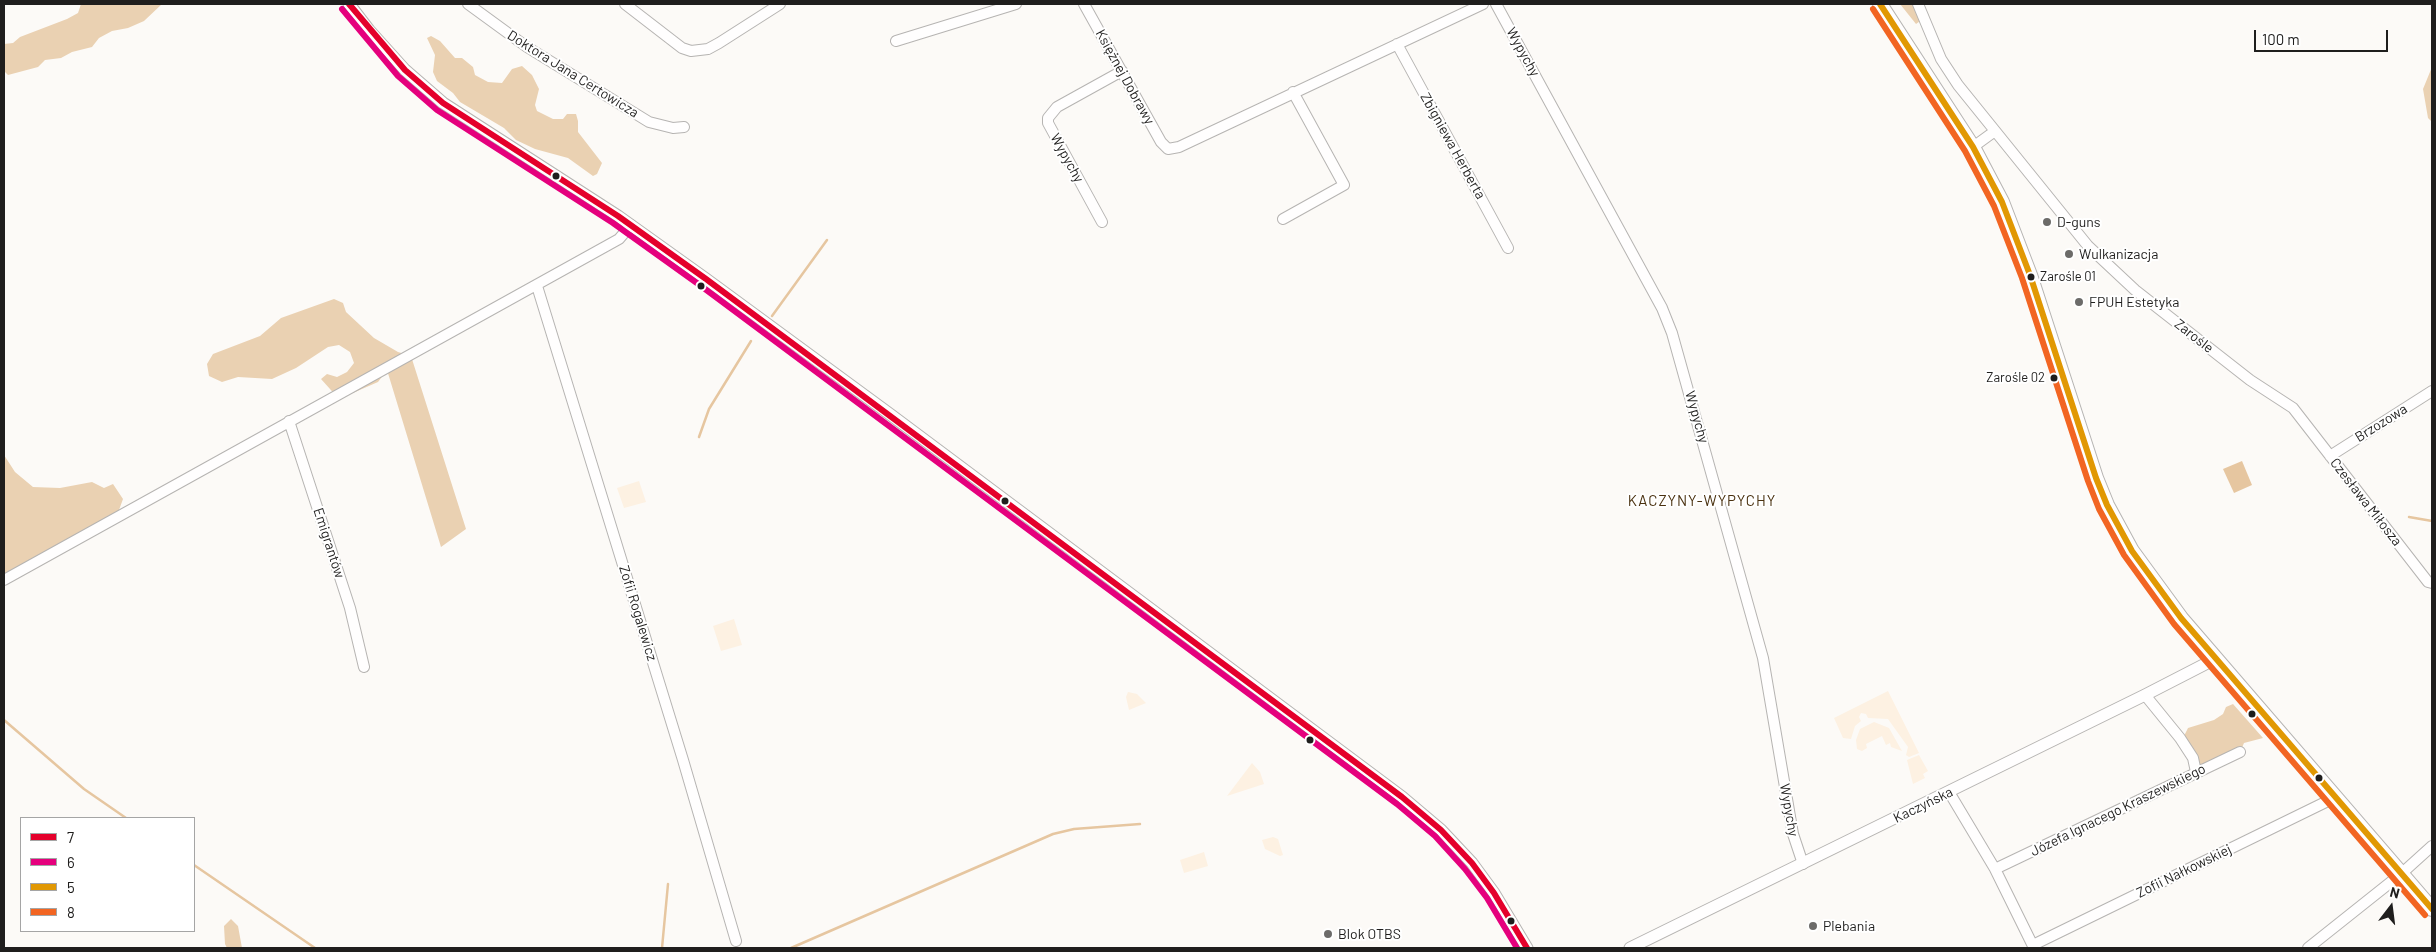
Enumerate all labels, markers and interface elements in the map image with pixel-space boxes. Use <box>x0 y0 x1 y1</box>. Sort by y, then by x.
scale bar <box>2256 20 2390 52</box>
street label: Wypychy <box>1503 24 1543 80</box>
street label: Księżnej Dobrawy <box>1092 26 1158 128</box>
street label: Doktora Jana Certowicza <box>504 27 642 121</box>
text: 100 m <box>2262 30 2300 48</box>
street label: Zbigniewa Herberta <box>1417 90 1489 202</box>
street label: Wypychy <box>1047 130 1087 186</box>
unlabelled marker <box>551 171 561 181</box>
place label: D-guns <box>2057 214 2100 230</box>
marker: D-guns <box>2041 216 2053 228</box>
place label: Wulkanizacja <box>2079 246 2158 262</box>
marker: Wulkanizacja <box>2063 248 2075 260</box>
place label: Zarośle 01 <box>2040 269 2096 285</box>
marker: Zarośle 01 <box>2026 272 2036 282</box>
unlabelled marker <box>696 281 706 291</box>
place label: FPUH Estetyka <box>2089 294 2179 310</box>
marker: FPUH Estetyka <box>2073 296 2085 308</box>
street label: Zarośle <box>2171 316 2217 356</box>
place label: Zarośle 02 <box>1986 370 2045 386</box>
marker: Zarośle 02 <box>2049 373 2059 383</box>
street label: Wypychy <box>1682 389 1712 445</box>
street label: Brzozowa <box>2352 400 2410 446</box>
street label: Czesława Miłosza <box>2327 455 2405 549</box>
district label: KACZYNY-WYPYCHY <box>1626 492 1778 510</box>
unlabelled marker <box>1000 496 1010 506</box>
street label: Emigrantów <box>310 506 348 580</box>
street label: Zofii Rogalewicz <box>616 563 660 663</box>
unlabelled marker <box>2247 709 2257 719</box>
unlabelled marker <box>1305 735 1315 745</box>
street label: Józefa Ignacego Kraszewskiego <box>2028 760 2208 860</box>
unlabelled marker <box>2314 773 2324 783</box>
street label: Wypychy <box>1776 782 1802 838</box>
street label: Kaczyńska <box>1891 783 1955 827</box>
legend <box>20 817 195 932</box>
text: 7 <box>67 828 74 846</box>
street label: Zofii Nałkowskiej <box>2134 841 2234 901</box>
text: 6 <box>67 853 75 871</box>
text: 5 <box>67 878 75 896</box>
north arrow <box>2366 882 2416 932</box>
text: N <box>2388 883 2402 901</box>
text: 8 <box>67 903 75 921</box>
unlabelled marker <box>1506 916 1516 926</box>
place label: Plebania <box>1823 918 1875 934</box>
marker: Plebania <box>1807 920 1819 932</box>
place label: Blok OTBS <box>1338 926 1401 942</box>
marker: Blok OTBS <box>1322 928 1334 940</box>

